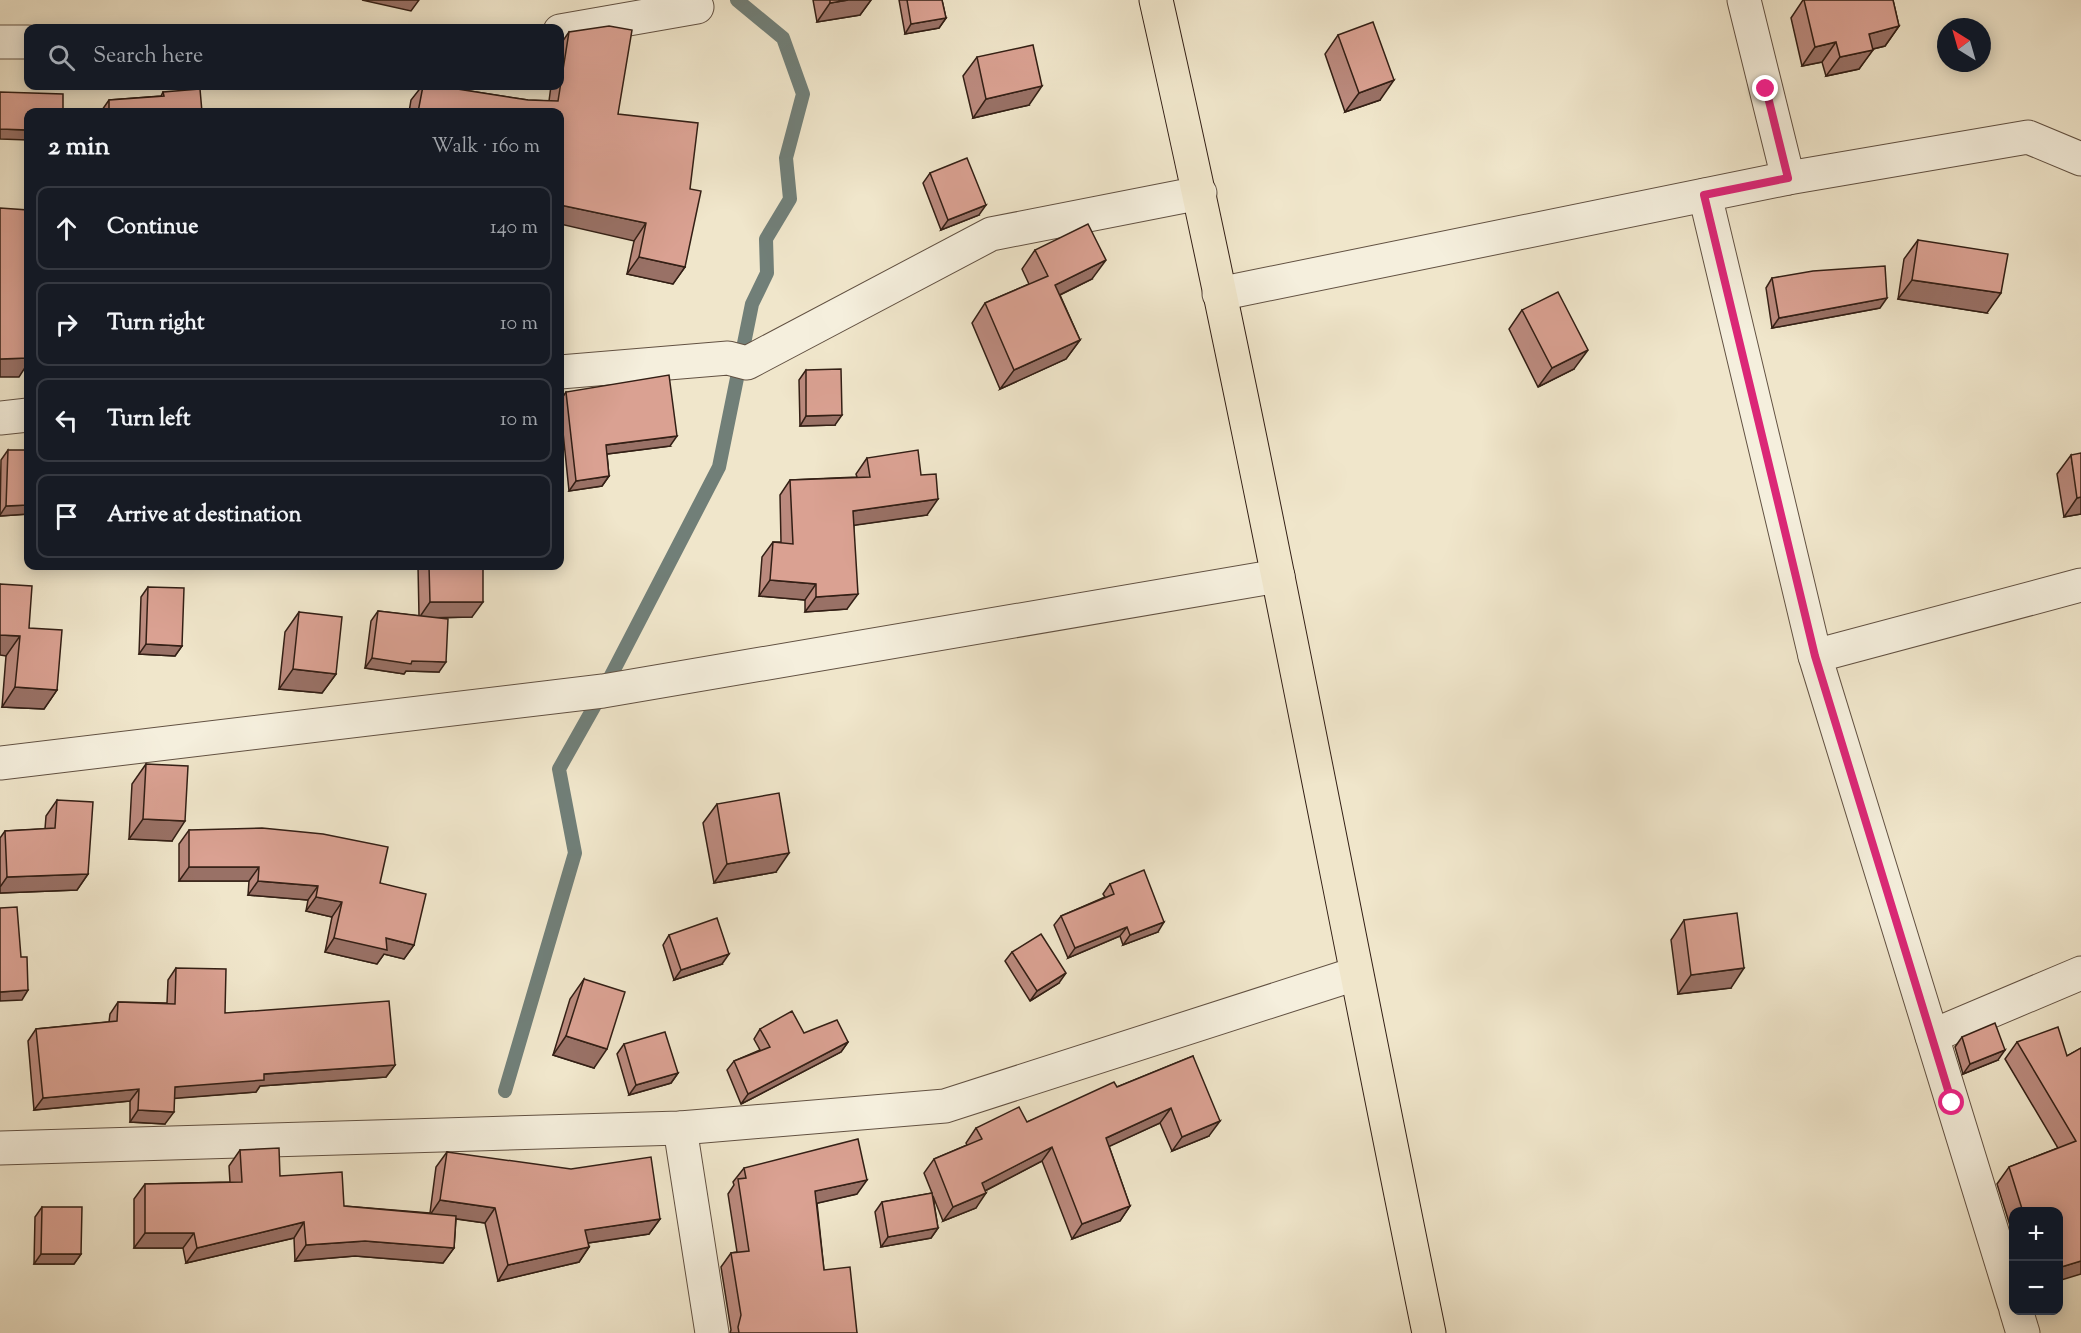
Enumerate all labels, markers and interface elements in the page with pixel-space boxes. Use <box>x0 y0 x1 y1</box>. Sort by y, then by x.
north arrow <box>1937 18 1991 72</box>
search box <box>24 24 564 90</box>
icon: search <box>45 41 78 74</box>
text: Search here <box>93 41 203 73</box>
route end <box>1752 75 1778 101</box>
text: 2 min <box>48 129 110 166</box>
text: Walk · 160 m <box>431 133 540 162</box>
icon: ahead <box>50 212 83 245</box>
text: Continue <box>107 212 198 244</box>
text: 140 m <box>490 214 538 243</box>
icon: right <box>50 308 83 341</box>
text: Turn right <box>107 308 204 340</box>
text: 10 m <box>500 310 538 339</box>
icon: left <box>50 404 83 437</box>
text: Turn left <box>107 404 190 436</box>
text: 10 m <box>500 406 538 435</box>
icon: arrive <box>50 500 83 533</box>
text: Arrive at destination <box>107 500 302 532</box>
route start <box>1938 1089 1964 1115</box>
map controls <box>2009 1207 2063 1315</box>
button: + <box>2009 1207 2063 1261</box>
button: − <box>2009 1261 2063 1315</box>

